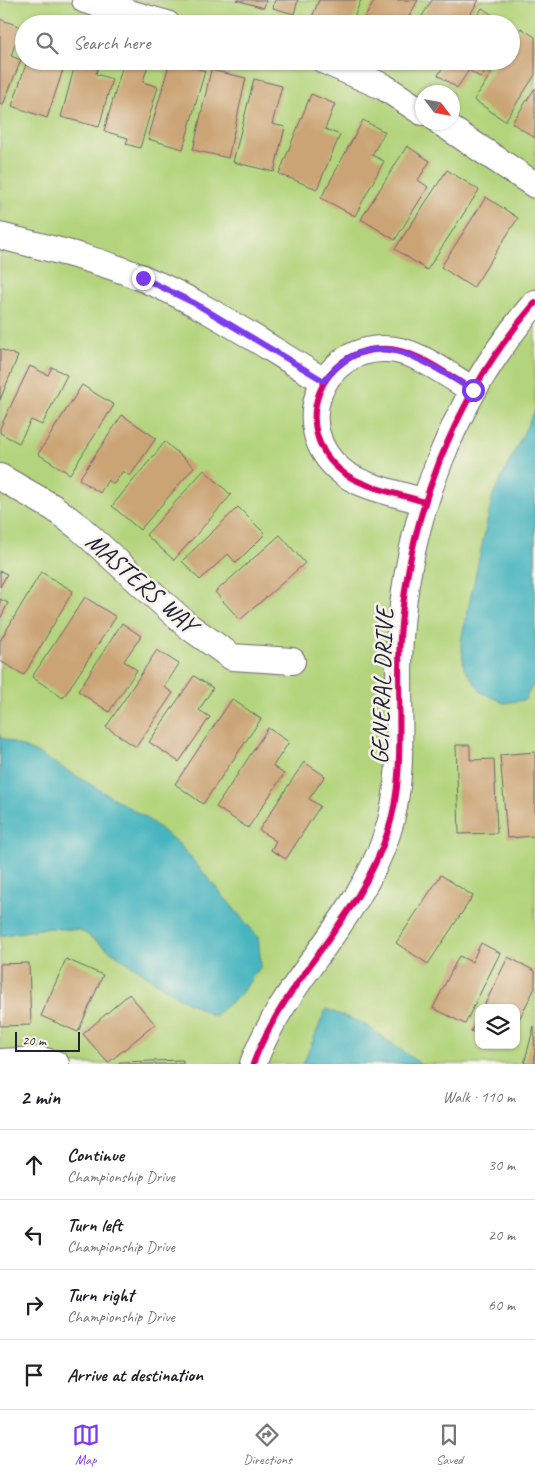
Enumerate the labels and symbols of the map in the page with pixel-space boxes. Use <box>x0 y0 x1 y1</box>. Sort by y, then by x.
north arrow <box>415 85 460 130</box>
route end <box>132 267 155 290</box>
route start <box>462 379 485 402</box>
street label: MASTERS WAY <box>79 526 207 643</box>
street label: GENERAL DRIVE <box>363 604 401 765</box>
scale bar <box>15 1029 80 1052</box>

